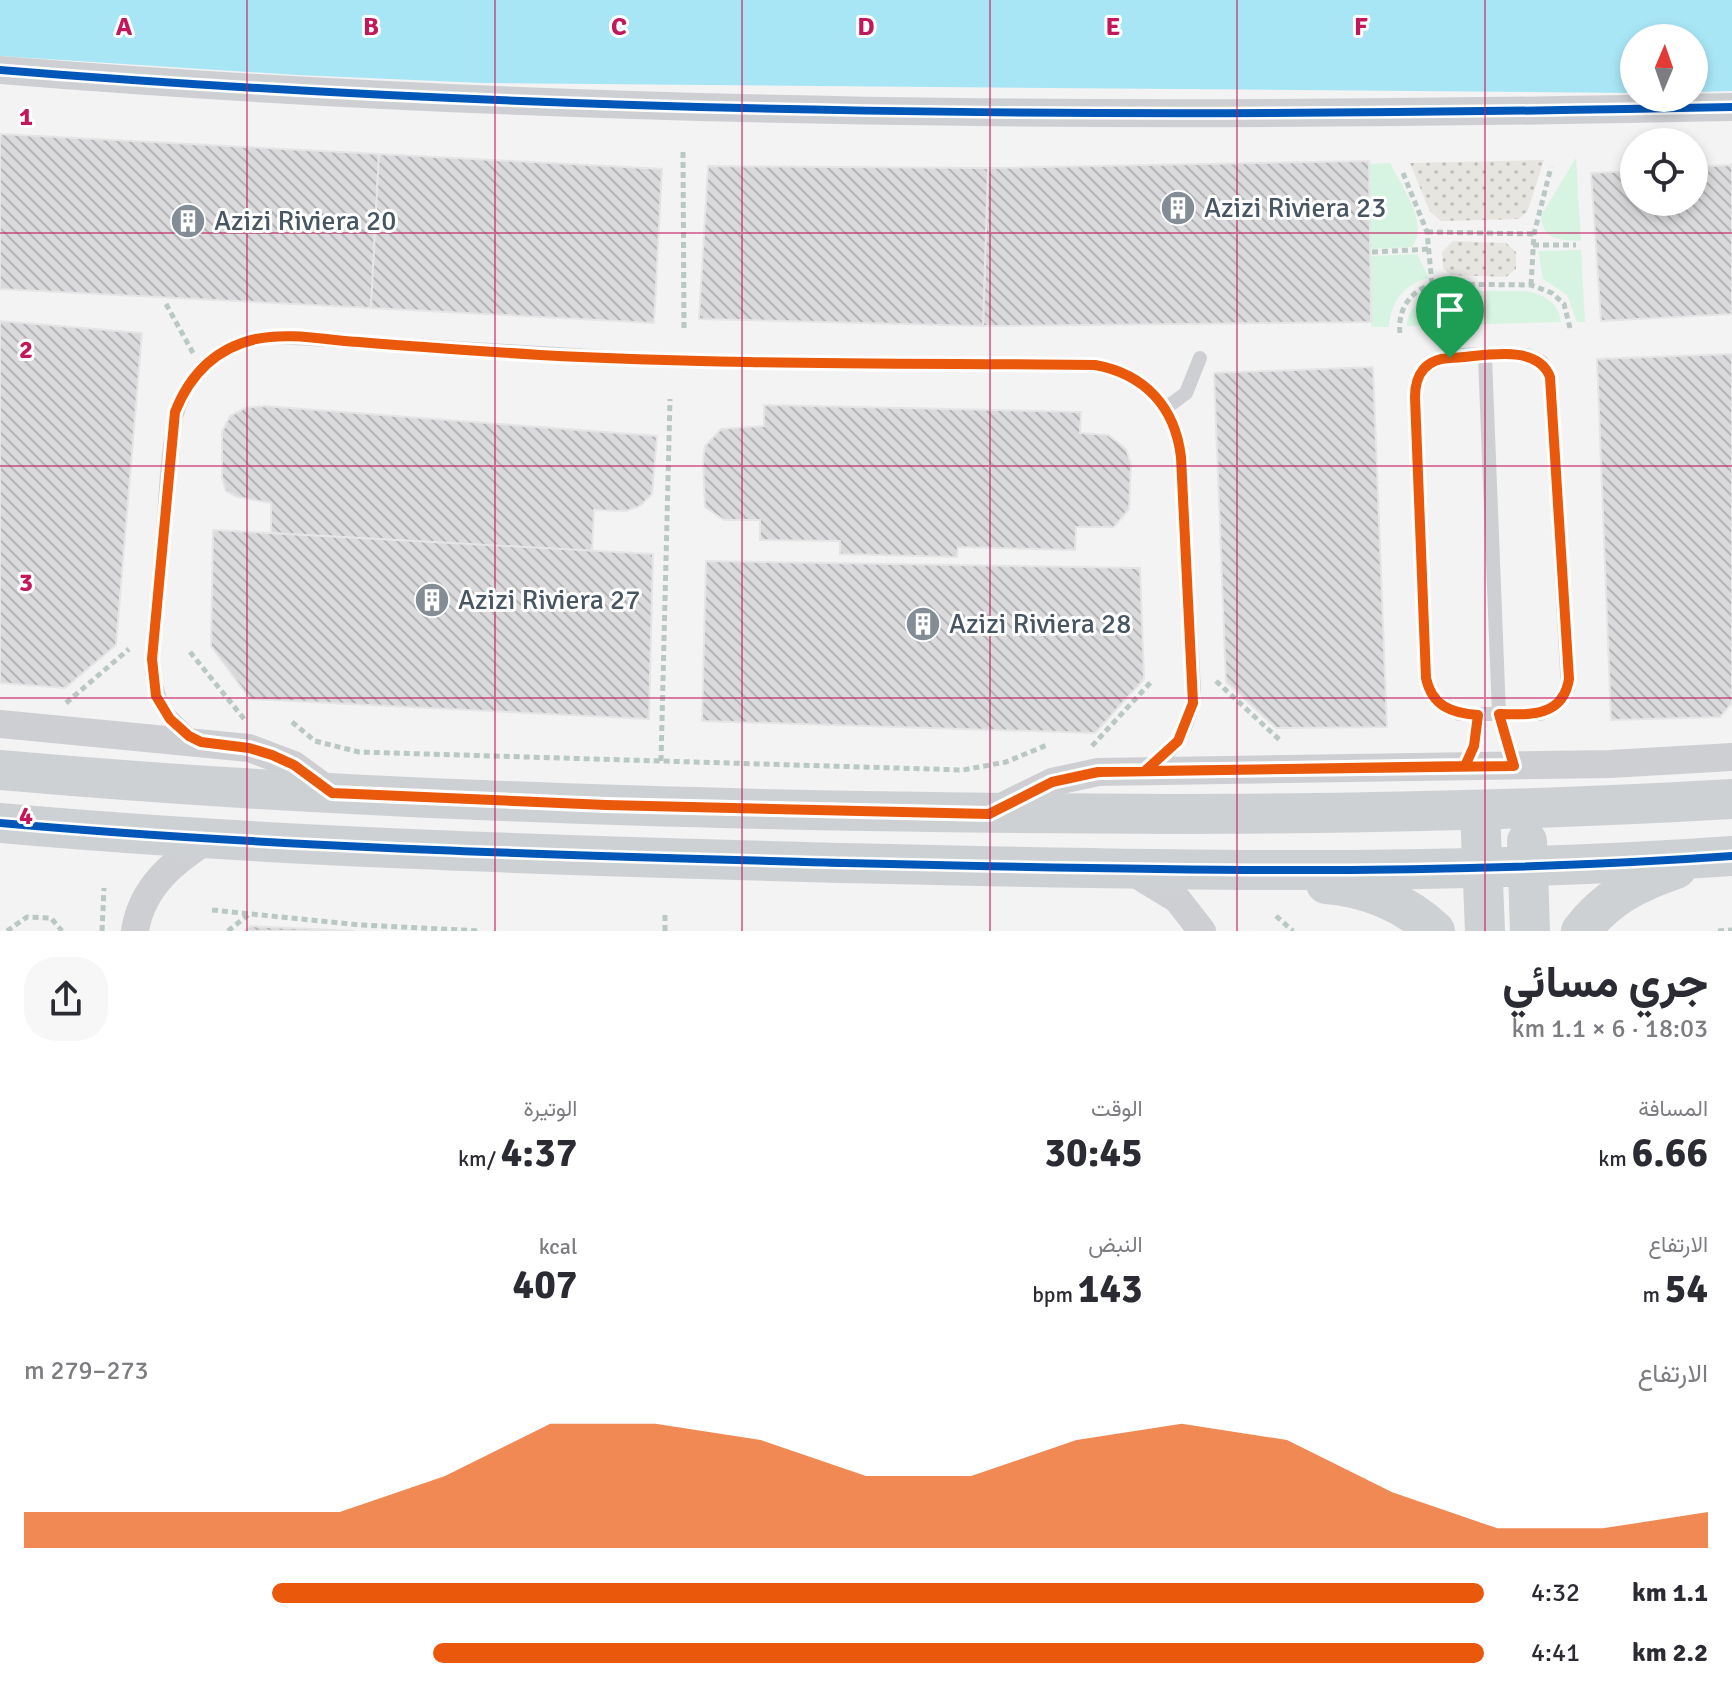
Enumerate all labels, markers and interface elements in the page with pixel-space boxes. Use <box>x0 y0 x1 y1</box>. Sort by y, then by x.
text: A <box>116 11 133 43</box>
text: B <box>363 11 379 43</box>
text: C <box>611 11 627 43</box>
text: D <box>857 11 875 43</box>
text: E <box>1106 11 1120 43</box>
text: F <box>1354 11 1368 43</box>
north arrow <box>1620 24 1708 112</box>
map controls <box>1620 24 1708 216</box>
text: 1 <box>19 101 33 133</box>
button: locate <box>1620 128 1708 216</box>
building icon: Azizi Riviera 23 <box>1159 189 1197 227</box>
place label: Azizi Riviera 23 <box>1204 191 1386 225</box>
building icon: Azizi Riviera 20 <box>169 202 207 240</box>
place label: Azizi Riviera 20 <box>214 204 396 238</box>
pin <box>1416 276 1484 358</box>
icon: arrive <box>1428 288 1472 332</box>
text: 2 <box>19 334 33 366</box>
text: 3 <box>19 567 33 599</box>
building icon: Azizi Riviera 27 <box>413 581 451 619</box>
place label: Azizi Riviera 27 <box>458 583 640 617</box>
building icon: Azizi Riviera 28 <box>904 605 942 643</box>
place label: Azizi Riviera 28 <box>949 607 1131 641</box>
text: 4 <box>19 800 33 832</box>
text: جري مسائي <box>1502 956 1708 1010</box>
button: share <box>24 957 108 1041</box>
text: 18:03 · 6 × 1.1 km <box>1512 1013 1708 1045</box>
text: الوتيرة <box>524 1095 577 1122</box>
text: الوقت <box>1091 1095 1143 1122</box>
text: المسافة <box>1638 1095 1708 1122</box>
text: 4:37 <box>501 1128 577 1178</box>
text: 30:45 <box>1044 1128 1143 1178</box>
text: 6.66 <box>1632 1128 1708 1178</box>
text: /km <box>458 1145 501 1172</box>
text: km <box>1598 1145 1632 1172</box>
text: النبض <box>1088 1231 1143 1258</box>
text: الارتفاع <box>1648 1231 1708 1258</box>
text: kcal <box>539 1233 577 1260</box>
text: 407 <box>513 1260 577 1310</box>
text: 143 <box>1078 1264 1143 1314</box>
text: 54 <box>1665 1264 1708 1314</box>
text: bpm <box>1032 1281 1078 1308</box>
text: m <box>1642 1281 1665 1308</box>
text: 273–279 m <box>24 1355 149 1387</box>
text: الارتفاع <box>1637 1358 1708 1390</box>
text: 4:32 <box>1531 1577 1580 1609</box>
text: 1.1 km <box>1632 1577 1708 1609</box>
text: 4:41 <box>1531 1637 1580 1669</box>
text: 2.2 km <box>1632 1637 1708 1669</box>

